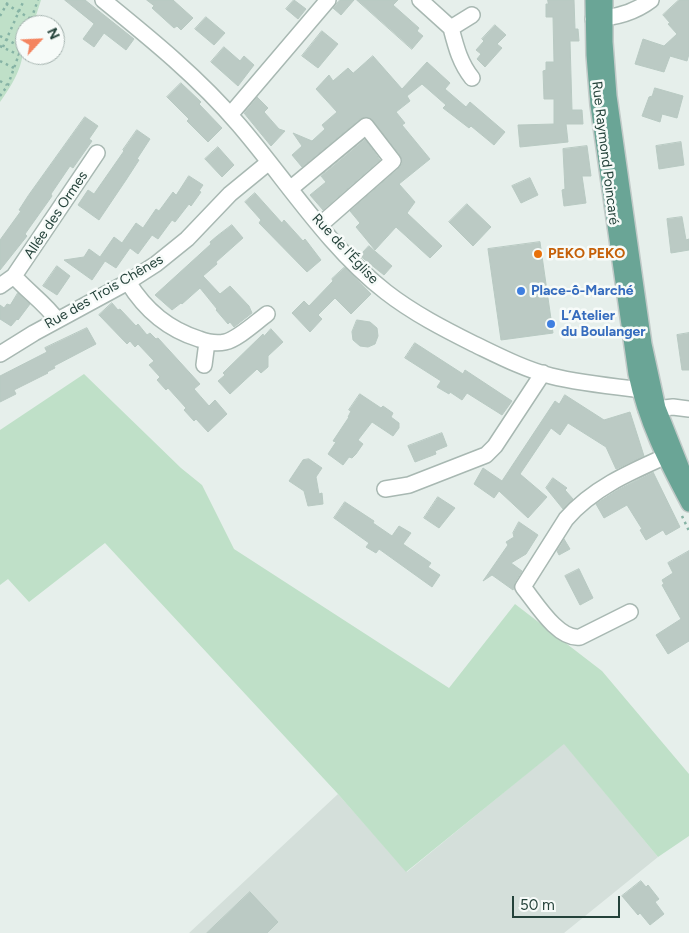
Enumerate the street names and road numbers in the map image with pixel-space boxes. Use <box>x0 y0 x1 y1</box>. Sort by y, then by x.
street label: Rue Raymond Poincaré <box>588 80 622 226</box>
street label: Allée des Ormes <box>21 168 91 262</box>
street label: Rue de l'Église <box>308 210 382 288</box>
street label: Rue des Trois Chênes <box>42 251 166 333</box>

